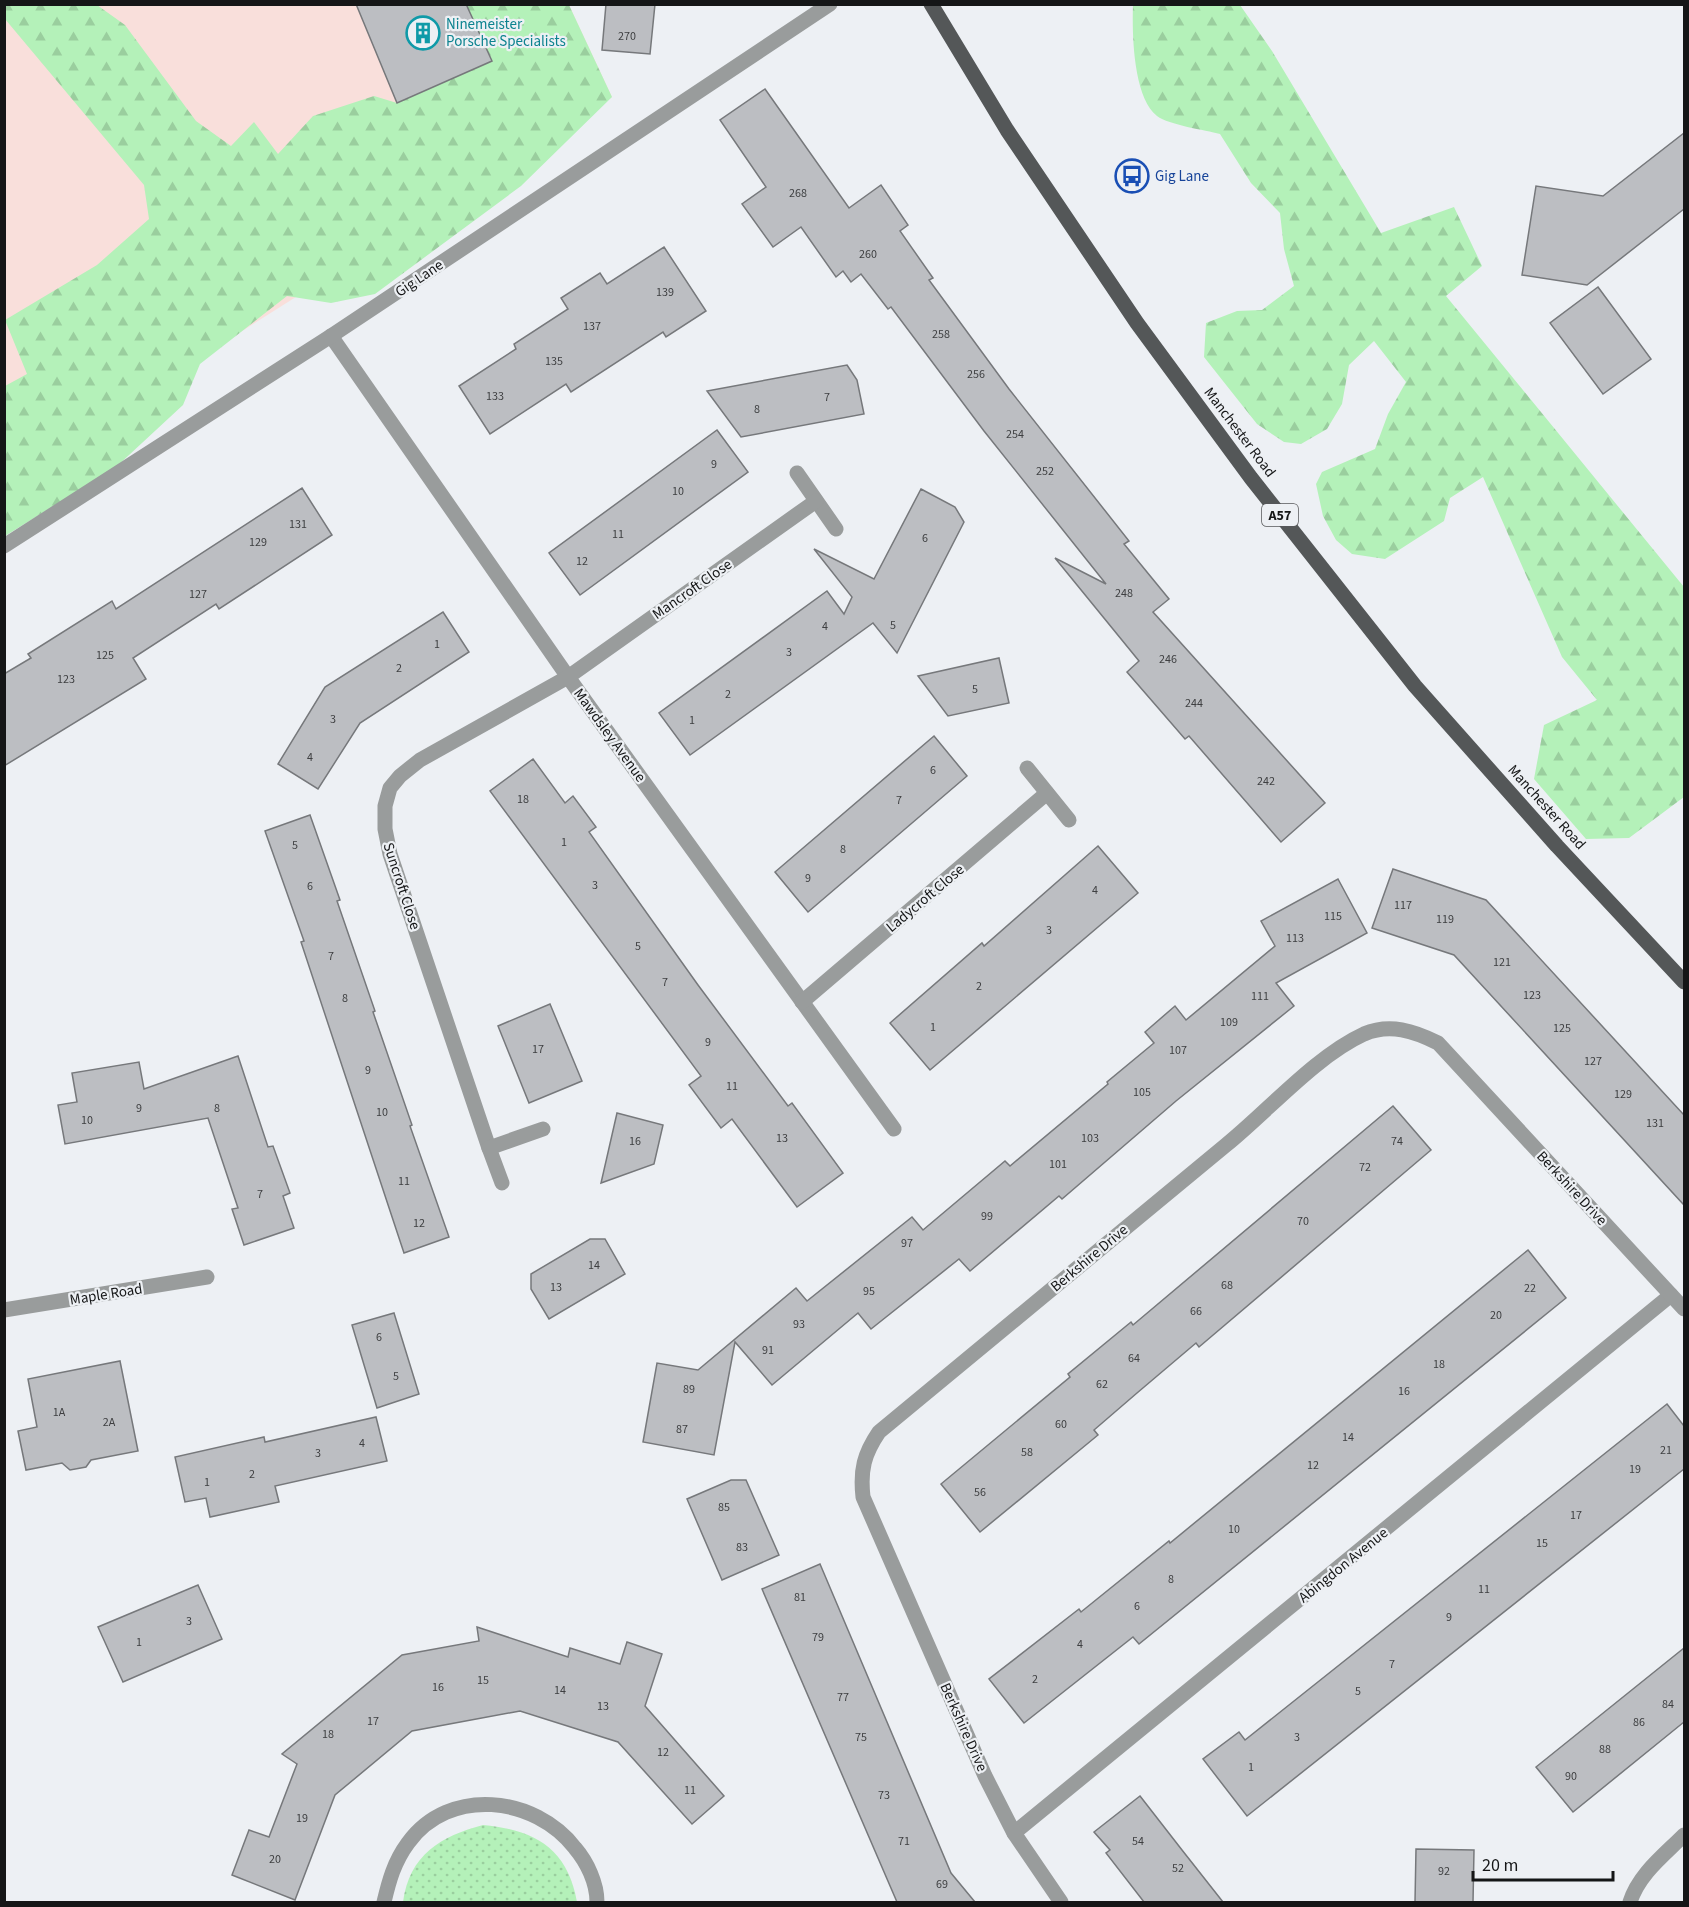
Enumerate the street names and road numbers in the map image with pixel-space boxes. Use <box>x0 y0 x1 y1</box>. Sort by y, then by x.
street label: Gig Lane <box>391 255 448 302</box>
street label: Manchester Road <box>1199 383 1280 482</box>
road number: A57 <box>1262 504 1298 526</box>
street label: Mancroft Close <box>648 554 736 625</box>
street label: Mawdsley Avenue <box>568 684 651 787</box>
street label: Manchester Road <box>1503 760 1591 854</box>
street label: Suncroft Close <box>378 840 425 932</box>
street label: Ladycroft Close <box>882 859 969 937</box>
street label: Berkshire Drive <box>1532 1146 1612 1230</box>
street label: Berkshire Drive <box>1046 1220 1132 1297</box>
street label: Maple Road <box>68 1278 144 1311</box>
street label: Abingdon Avenue <box>1294 1523 1393 1608</box>
street label: Berkshire Drive <box>935 1680 992 1775</box>

